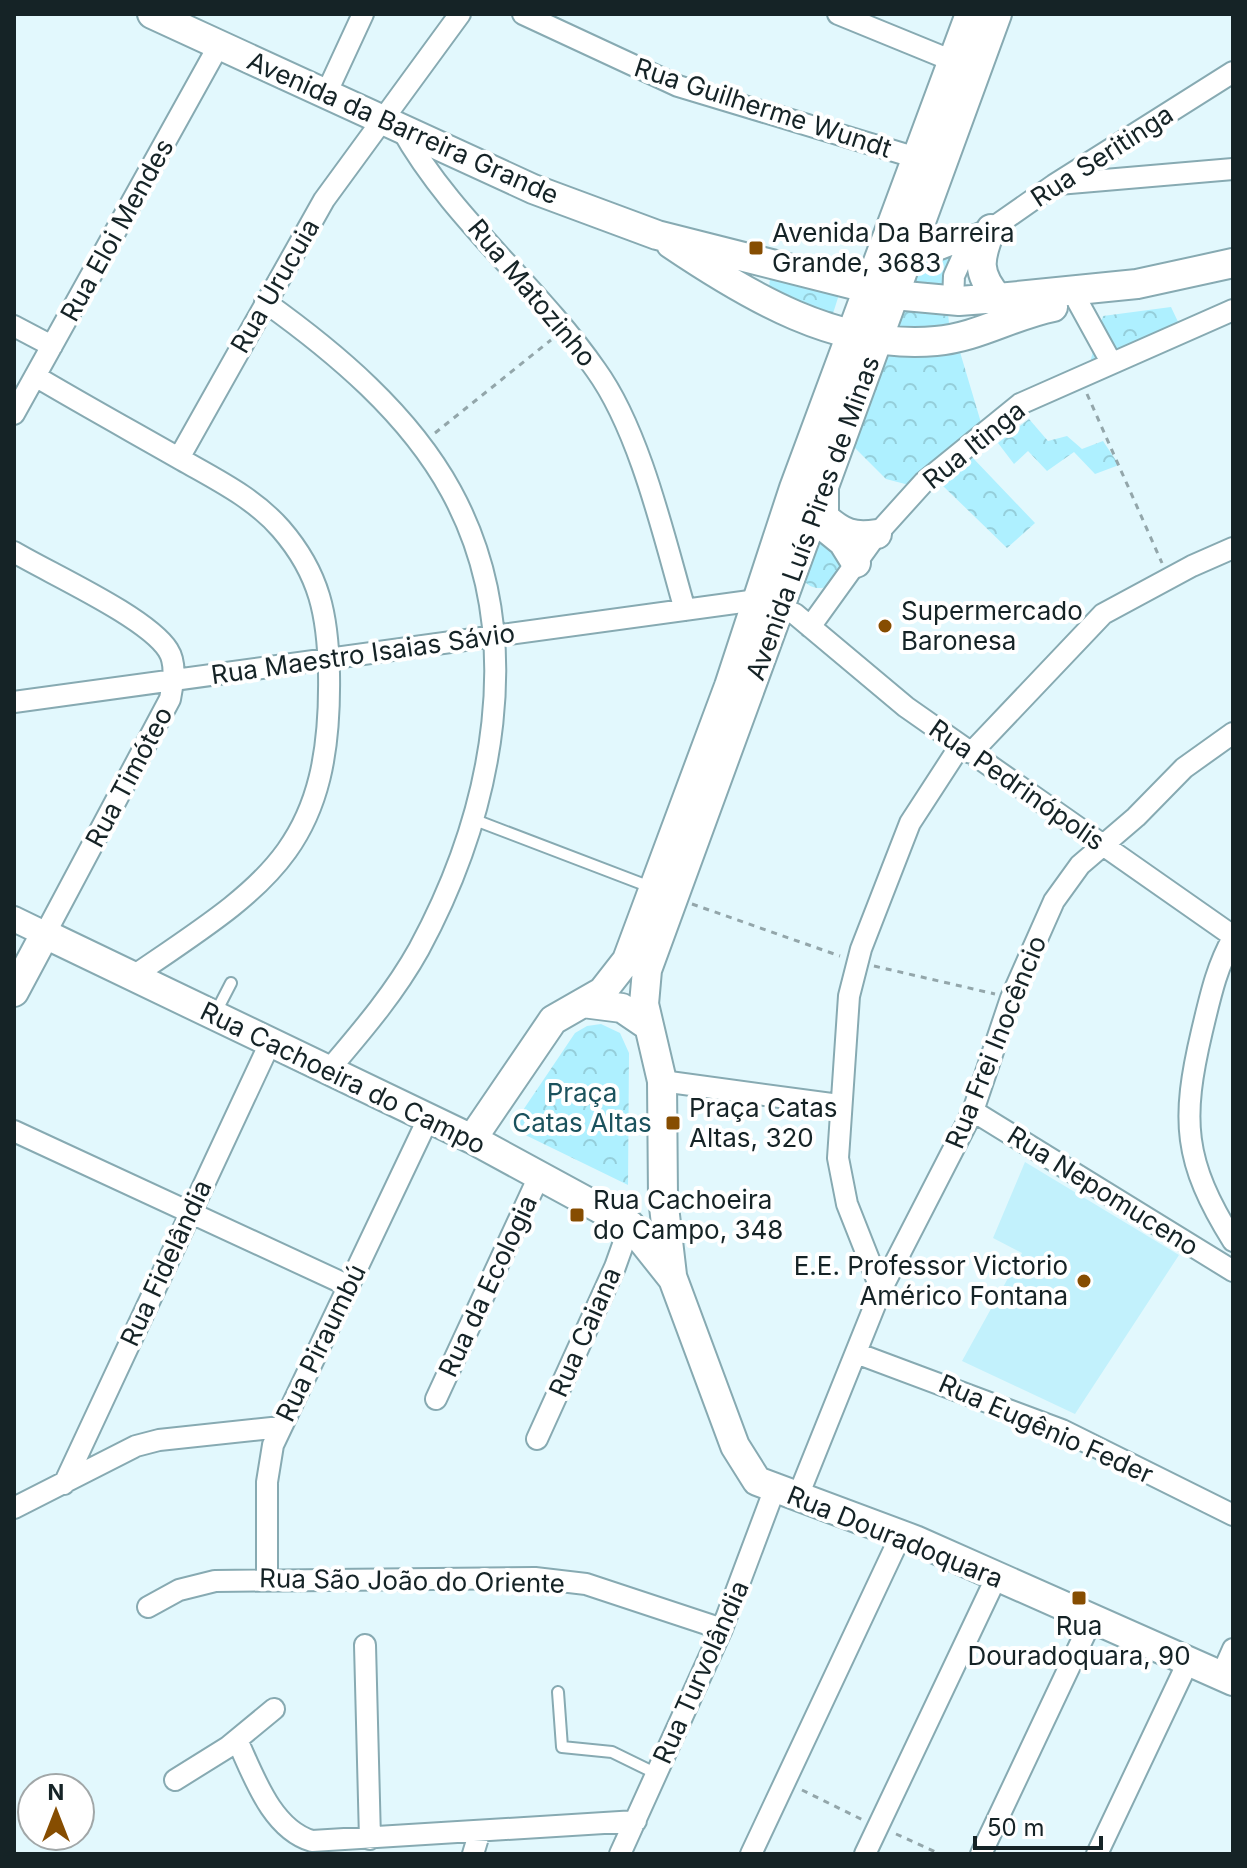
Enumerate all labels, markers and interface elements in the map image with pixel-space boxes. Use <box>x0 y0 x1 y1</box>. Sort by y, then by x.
street label: Avenida da Barreira Grande <box>243 45 564 210</box>
street label: Rua Guilherme Wundt <box>631 51 896 164</box>
street label: Rua Seritinga <box>1025 98 1179 213</box>
street label: Rua Eloi Mendes <box>54 133 180 326</box>
street label: Rua Urucuia <box>224 213 325 358</box>
street label: Rua Matozinho <box>462 213 603 373</box>
place label: Avenida Da Barreira Grande, 3683 <box>772 217 1015 278</box>
marker: Avenida Da Barreira Grande, 3683 <box>747 239 765 257</box>
street label: Avenida Luís Pires de Minas <box>739 352 886 684</box>
street label: Rua Itinga <box>916 394 1031 495</box>
place label: Supermercado Baronesa <box>901 595 1083 656</box>
street label: Rua Maestro Isaias Sávio <box>209 617 517 690</box>
marker: Supermercado Baronesa <box>876 617 894 635</box>
street label: Rua Timóteo <box>79 701 179 852</box>
street label: Rua Pedrinópolis <box>924 713 1111 857</box>
street label: Rua Frei Inocêncio <box>939 931 1052 1153</box>
street label: Rua Cachoeira do Campo <box>196 995 491 1160</box>
park label: Praça Catas Altas <box>512 1077 652 1138</box>
place label: Praça Catas Altas, 320 <box>689 1092 838 1153</box>
marker: Praça Catas Altas, 320 <box>664 1114 682 1132</box>
street label: Rua Nepomuceno <box>1002 1119 1205 1262</box>
street label: Rua Fidelândia <box>113 1175 218 1351</box>
place label: Rua Cachoeira do Campo, 348 <box>593 1184 783 1245</box>
street label: Rua da Ecologia <box>432 1190 543 1381</box>
marker: Rua Cachoeira do Campo, 348 <box>568 1206 586 1224</box>
place label: E.E. Professor Victorio Américo Fontana <box>794 1250 1068 1311</box>
street label: Rua Piraumbú <box>269 1259 372 1426</box>
street label: Rua Caiana <box>542 1262 627 1401</box>
marker: E.E. Professor Victorio Américo Fontana <box>1075 1272 1093 1290</box>
street label: Rua Eugênio Feder <box>934 1367 1158 1490</box>
street label: Rua Douradoquara <box>783 1479 1008 1594</box>
street label: Rua São João do Oriente <box>259 1562 565 1599</box>
street label: Rua Turvolândia <box>646 1575 755 1768</box>
marker: Rua Douradoquara, 90 <box>1070 1589 1088 1607</box>
place label: Rua Douradoquara, 90 <box>967 1610 1191 1671</box>
north arrow <box>16 1772 96 1852</box>
text: N <box>48 1779 64 1805</box>
scale bar <box>975 1800 1101 1850</box>
text: 50 m <box>987 1813 1045 1842</box>

